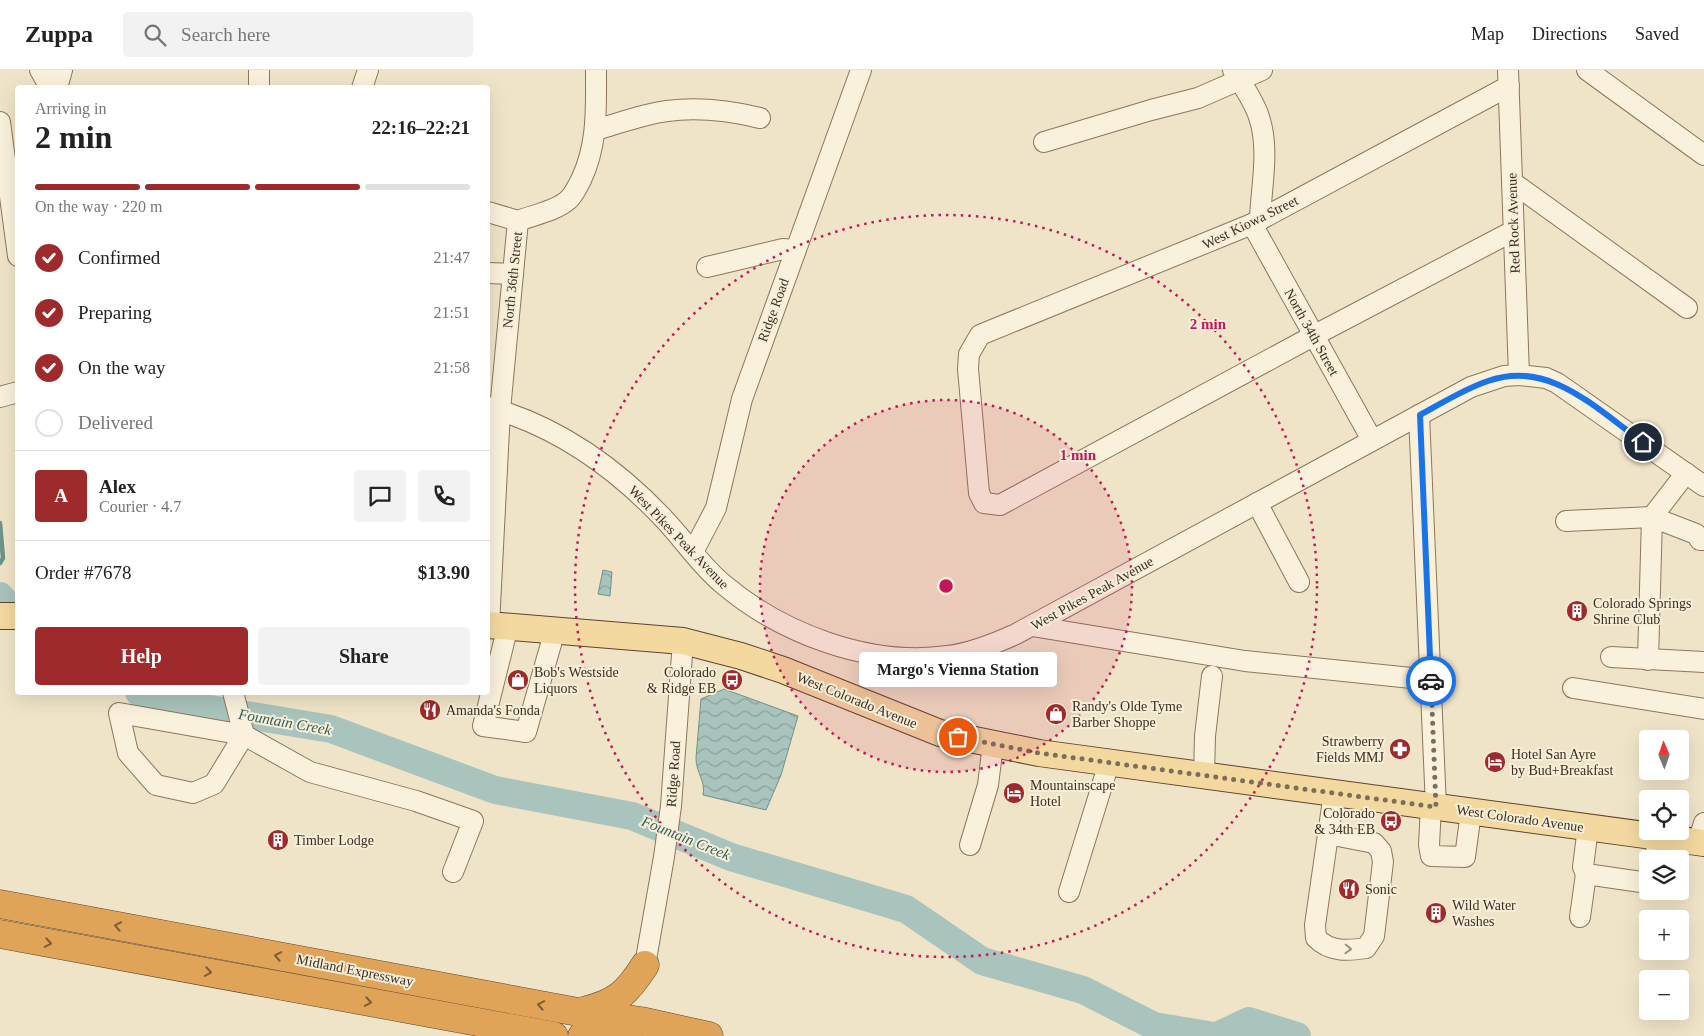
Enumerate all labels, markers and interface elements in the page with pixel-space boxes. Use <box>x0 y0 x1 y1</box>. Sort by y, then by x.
search box <box>123 12 473 57</box>
text: Zuppa <box>25 21 93 47</box>
icon: search <box>141 21 169 49</box>
text: Search here <box>181 24 270 45</box>
text: Map <box>1471 24 1504 44</box>
text: Directions <box>1532 24 1607 44</box>
text: Saved <box>1635 24 1679 44</box>
text: Arriving in <box>35 100 107 117</box>
text: 22:16–22:21 <box>372 117 470 138</box>
text: 2 min <box>35 119 112 155</box>
street label: Red Rock Avenue <box>1504 172 1523 274</box>
street label: West Kiowa Street <box>1200 193 1301 252</box>
text: On the way · 220 m <box>35 198 163 215</box>
street label: North 36th Street <box>500 231 525 329</box>
icon: check <box>35 244 63 272</box>
text: Confirmed <box>78 247 160 268</box>
text: 21:47 <box>434 249 470 266</box>
street label: Ridge Road <box>755 276 792 344</box>
street label: North 34th Street <box>1281 286 1342 378</box>
icon: check <box>35 299 63 327</box>
text: Preparing <box>78 302 152 323</box>
text: 21:51 <box>434 304 470 321</box>
text: 2 min <box>1190 316 1227 332</box>
icon: check <box>35 354 63 382</box>
text: On the way <box>78 357 166 378</box>
text: 21:58 <box>434 359 470 376</box>
text: Delivered <box>78 412 153 433</box>
pin <box>1622 421 1664 463</box>
icon: home <box>1629 428 1657 456</box>
text: 1 min <box>1060 447 1097 463</box>
button: chat <box>354 470 406 522</box>
button: phone <box>418 470 470 522</box>
text: Alex <box>99 476 136 497</box>
street label: West Pikes Peak Avenue <box>626 483 732 592</box>
text: A <box>54 485 68 506</box>
text: Courier · 4.7 <box>99 498 181 515</box>
street label: West Pikes Peak Avenue <box>1029 554 1156 633</box>
text: Order #7678 <box>35 562 132 583</box>
text: $13.90 <box>418 562 470 583</box>
centre of rings <box>937 577 955 595</box>
place label: Colorado Springs Shrine Club <box>1593 596 1691 627</box>
building icon: Colorado Springs Shrine Club <box>1565 599 1589 623</box>
button: Help <box>35 627 248 685</box>
button: Share <box>258 627 470 685</box>
callout: Margo's Vienna Station <box>859 652 1057 687</box>
courier <box>1406 656 1456 706</box>
text: Margo's Vienna Station <box>877 661 1039 678</box>
place label: Bob's Westside Liquors <box>534 665 619 696</box>
place label: Colorado & Ridge EB <box>647 665 716 696</box>
icon: car <box>1417 667 1445 695</box>
shop icon: Bob's Westside Liquors <box>506 668 530 692</box>
bus stop icon: Colorado & Ridge EB <box>720 668 744 692</box>
street label: West Colorado Avenue <box>794 669 919 731</box>
restaurant icon: Amanda's Fonda <box>418 698 442 722</box>
place label: Randy's Olde Tyme Barber Shoppe <box>1072 699 1182 730</box>
shop icon: Randy's Olde Tyme Barber Shoppe <box>1044 702 1068 726</box>
place label: Amanda's Fonda <box>446 703 541 718</box>
water label: Fountain Creek <box>236 706 333 738</box>
pin <box>937 716 979 758</box>
icon: bag <box>944 723 972 751</box>
north arrow <box>1639 730 1689 780</box>
map controls <box>1639 730 1689 1020</box>
place label: Strawberry Fields MMJ <box>1316 734 1385 765</box>
pharmacy icon: Strawberry Fields MMJ <box>1388 737 1412 761</box>
street label: Ridge Road <box>664 740 683 808</box>
place label: Hotel San Ayre by Bud+Breakfast <box>1511 747 1613 778</box>
hotel icon: Hotel San Ayre by Bud+Breakfast <box>1483 750 1507 774</box>
place label: Mountainscape Hotel <box>1030 778 1116 809</box>
hotel icon: Mountainscape Hotel <box>1002 781 1026 805</box>
button: locate <box>1639 790 1689 840</box>
street label: West Colorado Avenue <box>1455 802 1585 835</box>
place label: Colorado & 34th EB <box>1314 806 1375 837</box>
bus stop icon: Colorado & 34th EB <box>1379 809 1403 833</box>
water label: Fountain Creek <box>638 813 733 863</box>
building icon: Timber Lodge <box>266 828 290 852</box>
place label: Timber Lodge <box>294 833 374 848</box>
button: layers <box>1639 850 1689 900</box>
restaurant icon: Sonic <box>1337 877 1361 901</box>
place label: Sonic <box>1365 882 1397 897</box>
place label: Wild Water Washes <box>1452 898 1516 929</box>
building icon: Wild Water Washes <box>1424 901 1448 925</box>
button: + <box>1639 910 1689 960</box>
one-way arrow <box>114 922 123 932</box>
one-way arrow <box>44 937 52 947</box>
one-way arrow <box>1344 944 1352 954</box>
one-way arrow <box>274 951 283 962</box>
street label: Midland Expressway <box>295 952 415 989</box>
one-way arrow <box>203 966 212 977</box>
button: − <box>1639 970 1689 1020</box>
one-way arrow <box>363 996 372 1006</box>
one-way arrow <box>537 1000 546 1010</box>

